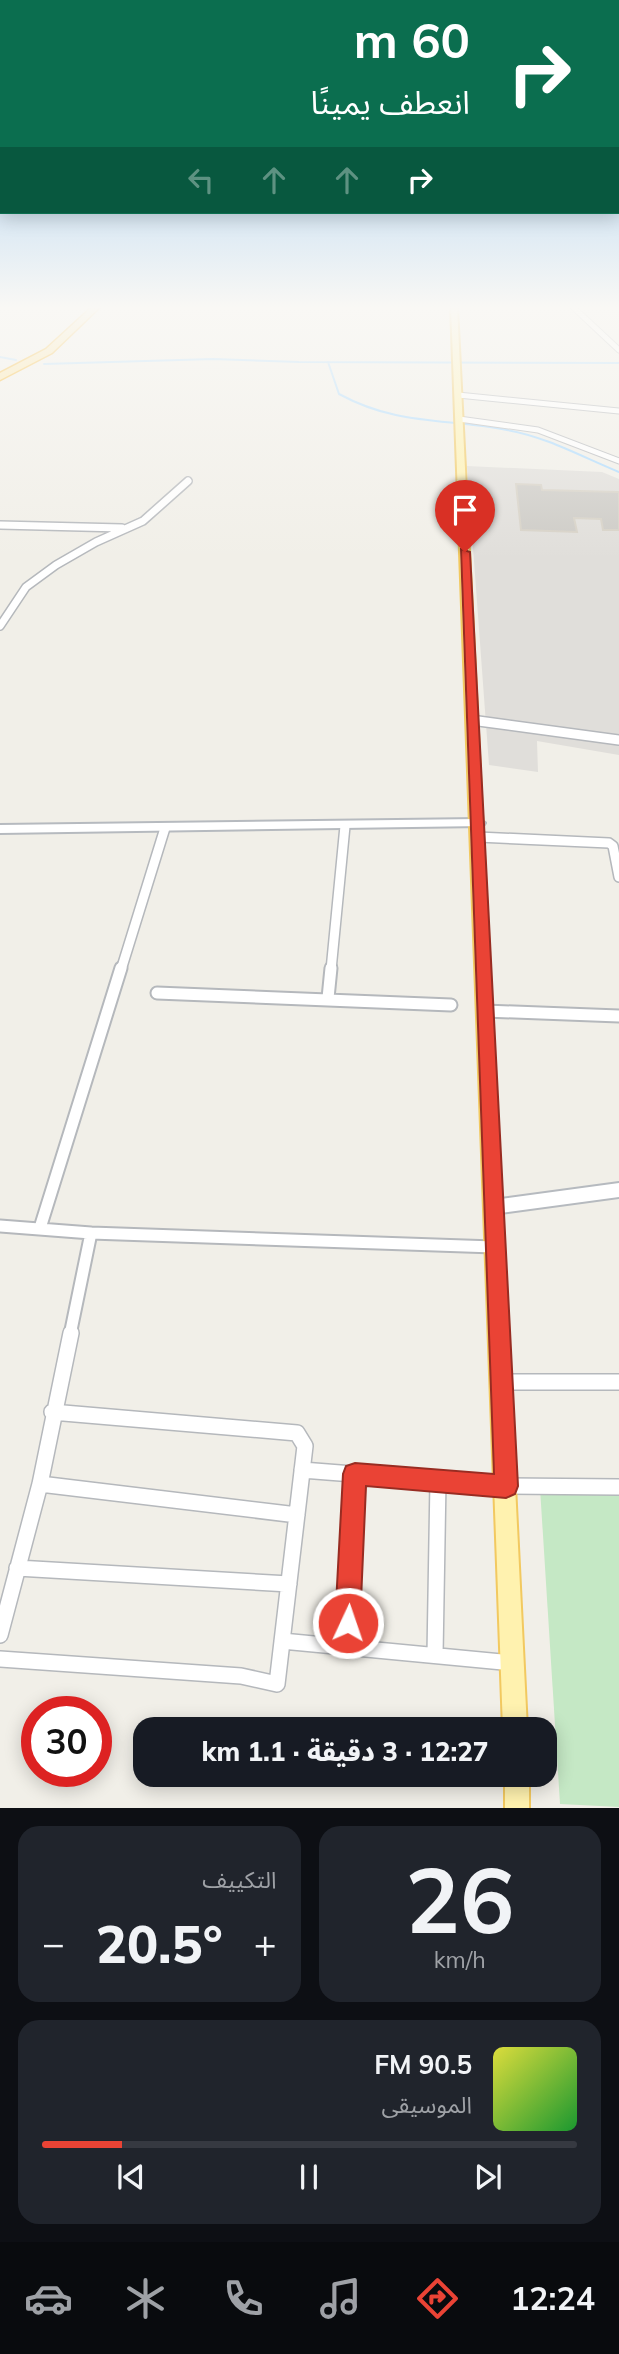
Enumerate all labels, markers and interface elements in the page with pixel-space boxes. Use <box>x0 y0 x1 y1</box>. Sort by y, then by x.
text: 60 m <box>354 9 470 70</box>
icon: right <box>494 28 585 119</box>
text: انعطف يمينًا <box>311 82 470 122</box>
icon: left <box>182 161 220 199</box>
icon: ahead <box>255 161 293 199</box>
icon: ahead <box>328 161 366 199</box>
icon: right <box>401 161 439 199</box>
pin <box>435 480 495 552</box>
icon: arrive <box>446 491 484 529</box>
position arrow <box>311 1586 385 1660</box>
speed limit sign: 30 <box>21 1696 112 1787</box>
text: 12:27 · 3 دقيقة · 1.1 km <box>202 1735 488 1768</box>
text: 26 <box>405 1842 514 1956</box>
text: التكييف <box>202 1865 277 1894</box>
text: 20.5° <box>96 1911 223 1976</box>
text: − <box>42 1919 65 1967</box>
text: + <box>254 1919 277 1967</box>
text: km/h <box>434 1945 486 1974</box>
text: 90.5 FM <box>374 2048 472 2081</box>
text: الموسيقى <box>381 2090 472 2119</box>
icon: previous <box>112 2158 150 2196</box>
icon: pause <box>290 2158 328 2196</box>
icon: next <box>469 2158 507 2196</box>
icon: car <box>24 2274 73 2323</box>
icon: climate <box>121 2274 170 2323</box>
icon: phone <box>219 2274 268 2323</box>
icon: music <box>316 2274 365 2323</box>
icon: directions <box>413 2274 462 2323</box>
text: 12:24 <box>510 2278 595 2318</box>

